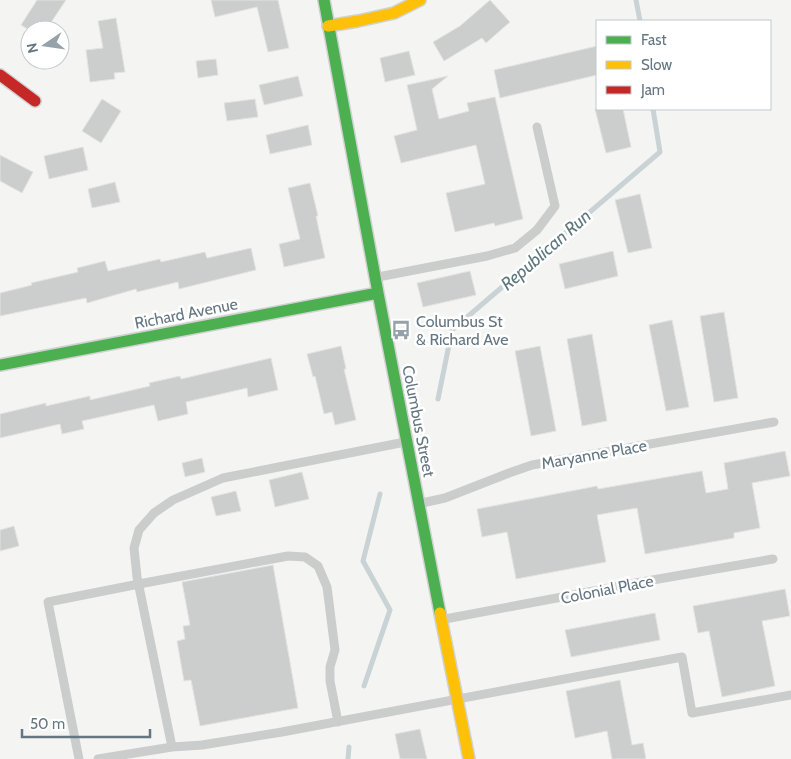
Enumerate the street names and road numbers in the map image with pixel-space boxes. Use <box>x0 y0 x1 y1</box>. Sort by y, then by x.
street label: Richard Avenue <box>133 294 239 333</box>
street label: Columbus Street <box>398 364 439 479</box>
street label: Maryanne Place <box>540 436 648 473</box>
street label: Colonial Place <box>559 571 655 608</box>

